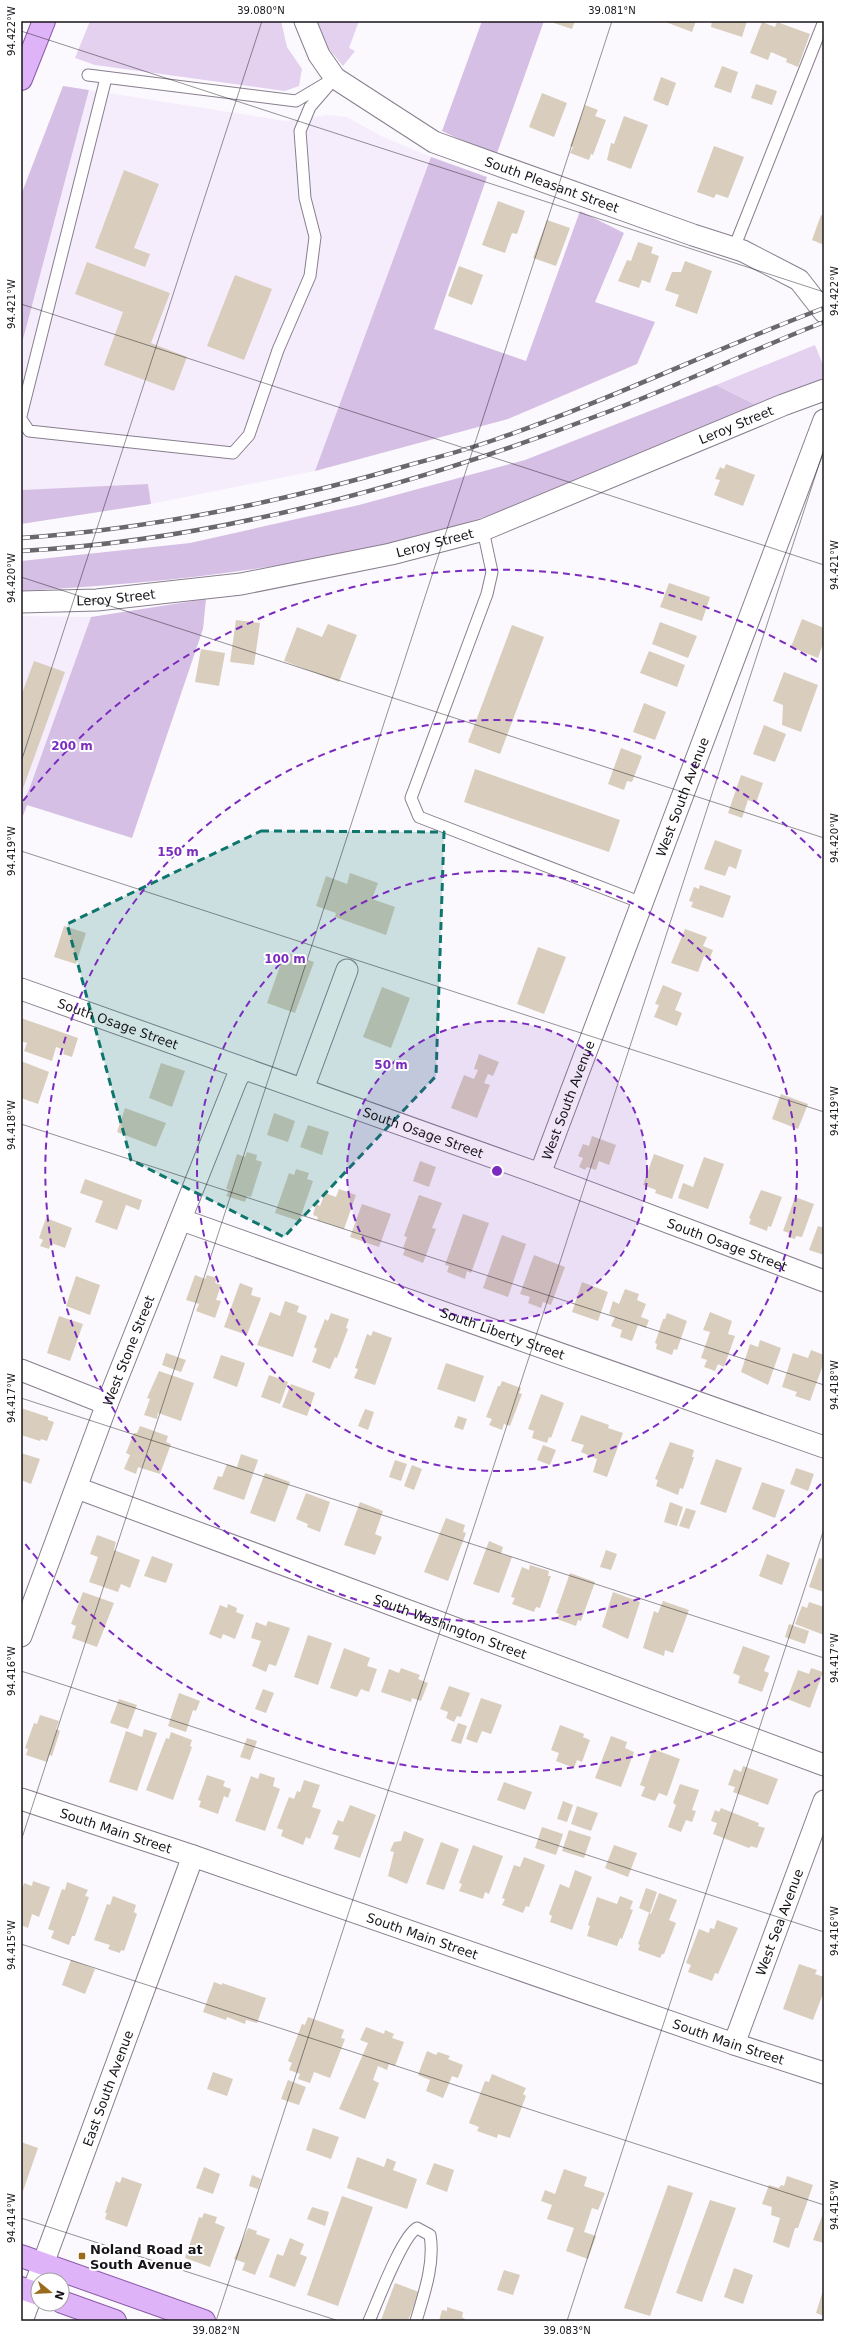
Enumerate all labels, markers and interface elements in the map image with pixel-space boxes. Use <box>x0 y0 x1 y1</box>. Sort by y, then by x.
text: 39.080°N <box>237 5 285 16</box>
text: 39.081°N <box>588 5 636 16</box>
text: 94.422°W <box>6 6 17 56</box>
street label: South Pleasant Street <box>483 153 621 215</box>
text: 94.422°W <box>829 266 840 316</box>
text: 94.421°W <box>6 279 17 329</box>
street label: Leroy Street <box>696 402 776 447</box>
street label: Leroy Street <box>394 525 475 560</box>
text: 94.421°W <box>829 540 840 590</box>
text: 94.420°W <box>6 553 17 603</box>
street label: Leroy Street <box>76 586 156 608</box>
street label: West South Avenue <box>653 735 711 859</box>
text: 200 m <box>51 739 93 753</box>
text: 94.420°W <box>829 813 840 863</box>
text: 94.419°W <box>6 826 17 876</box>
text: 150 m <box>157 845 199 859</box>
text: 100 m <box>264 952 306 966</box>
street label: South Osage Street <box>56 995 180 1052</box>
street label: West South Avenue <box>539 1038 597 1162</box>
text: 50 m <box>374 1058 408 1072</box>
text: 94.419°W <box>829 1086 840 1136</box>
text: 94.418°W <box>6 1100 17 1150</box>
street label: South Osage Street <box>361 1104 486 1161</box>
centre of rings <box>490 1164 504 1178</box>
street label: South Osage Street <box>665 1215 789 1274</box>
street label: West Stone Street <box>100 1293 157 1408</box>
street label: South Liberty Street <box>438 1304 567 1362</box>
text: 94.418°W <box>829 1360 840 1410</box>
text: 94.417°W <box>6 1373 17 1423</box>
street label: South Washington Street <box>372 1591 529 1662</box>
text: 94.417°W <box>829 1633 840 1683</box>
text: 94.416°W <box>6 1646 17 1696</box>
street label: South Main Street <box>58 1805 174 1856</box>
street label: West Sea Avenue <box>753 1867 806 1978</box>
text: 94.416°W <box>829 1906 840 1956</box>
street label: South Main Street <box>365 1909 480 1962</box>
text: 94.415°W <box>6 1920 17 1970</box>
street label: South Main Street <box>671 2016 786 2067</box>
street label: East South Avenue <box>79 2028 136 2148</box>
text: 94.415°W <box>829 2180 840 2230</box>
text: 94.414°W <box>6 2193 17 2243</box>
place label: Noland Road at South Avenue <box>90 2242 203 2272</box>
marker: Noland Road at South Avenue <box>77 2251 87 2261</box>
north arrow <box>30 2272 70 2312</box>
text: N <box>51 2289 67 2301</box>
text: 39.082°N <box>192 2325 240 2336</box>
text: 39.083°N <box>543 2325 591 2336</box>

